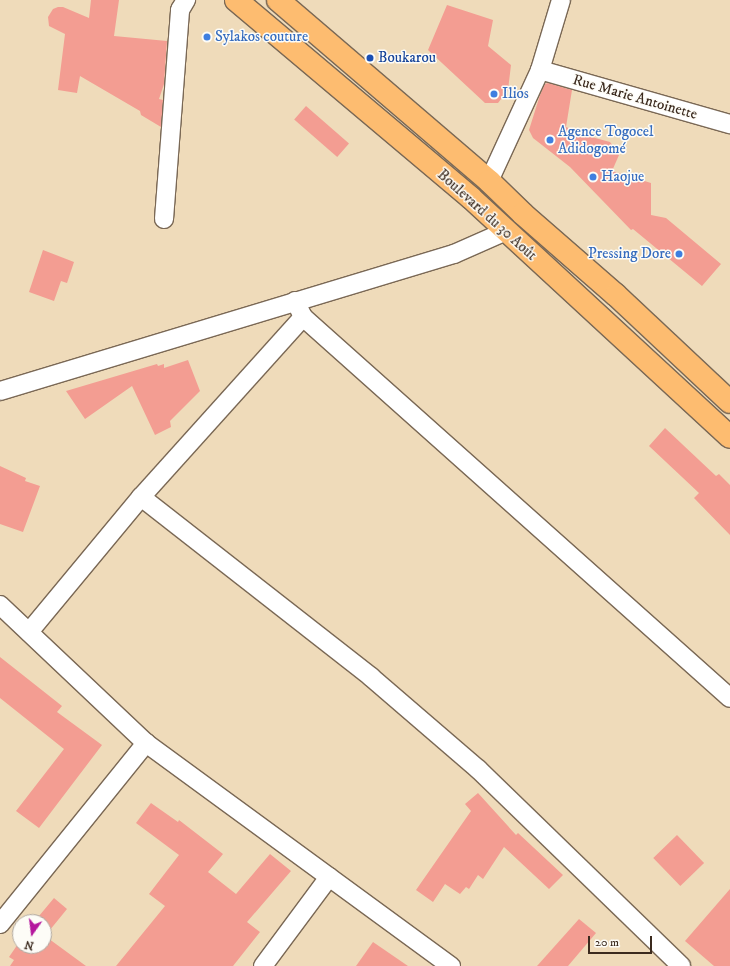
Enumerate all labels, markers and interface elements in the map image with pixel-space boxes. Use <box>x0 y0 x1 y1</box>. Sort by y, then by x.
place label: Sylakos couture <box>215 28 308 46</box>
marker: Sylakos couture <box>202 32 212 42</box>
place label: Boukarou <box>378 49 436 67</box>
marker: Boukarou <box>365 53 375 63</box>
street label: Rue Marie Antoinette <box>571 71 699 123</box>
place label: Ilios <box>502 85 529 103</box>
marker: Ilios <box>489 89 499 99</box>
place label: Agence Togocel Adidogomé <box>558 122 654 157</box>
marker: Agence Togocel Adidogomé <box>545 135 555 145</box>
street label: Boulevard du 30 Août <box>434 166 540 264</box>
place label: Haojue <box>601 168 644 186</box>
marker: Haojue <box>588 172 598 182</box>
place label: Pressing Dore <box>588 245 671 263</box>
marker: Pressing Dore <box>674 249 684 259</box>
north arrow <box>12 914 52 954</box>
scale bar <box>590 928 654 954</box>
text: 20 m <box>595 935 619 950</box>
text: N <box>23 937 35 953</box>

